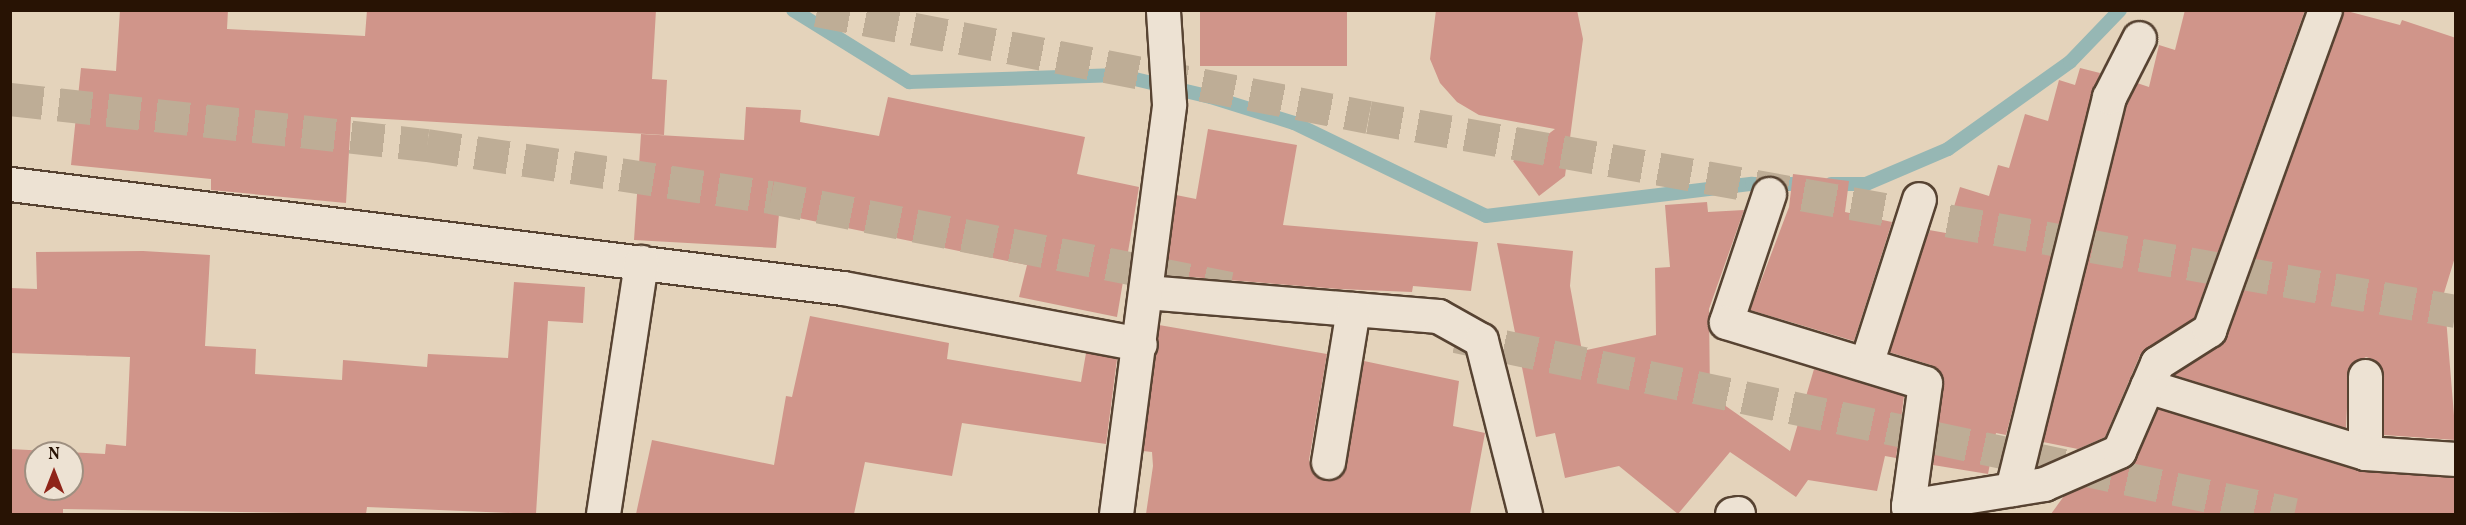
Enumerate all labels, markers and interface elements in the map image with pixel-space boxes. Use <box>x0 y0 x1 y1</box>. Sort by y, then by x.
north arrow <box>24 441 84 501</box>
text: N <box>48 444 60 466</box>

